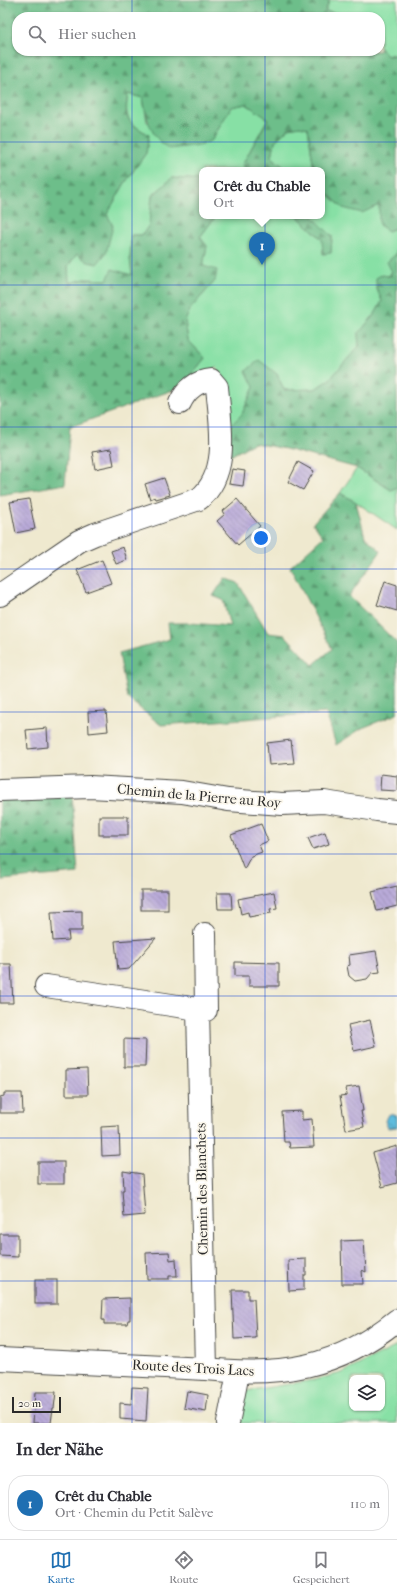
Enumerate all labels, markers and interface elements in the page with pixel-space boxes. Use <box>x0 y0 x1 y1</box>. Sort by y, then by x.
search box <box>12 12 385 56</box>
icon: search <box>26 23 48 45</box>
text: Hier suchen <box>58 25 136 43</box>
popup <box>199 167 325 219</box>
text: Crêt du Chable <box>214 177 310 195</box>
text: Ort <box>214 195 234 210</box>
pin: 1 <box>249 232 275 265</box>
your location <box>251 528 271 548</box>
street label: Chemin de la Pierre au Roy <box>116 780 282 812</box>
street label: Chemin des Blanchets <box>192 1123 212 1255</box>
street label: Route des Trois Lacs <box>131 1356 255 1380</box>
map controls <box>349 1375 385 1411</box>
button: layers <box>349 1375 385 1411</box>
scale bar <box>12 1395 61 1414</box>
text: 20 m <box>18 1397 41 1410</box>
text: In der Nähe <box>16 1439 103 1459</box>
text: Crêt du Chable <box>55 1487 152 1505</box>
text: 1 <box>28 1496 32 1511</box>
text: 110 m <box>350 1496 380 1511</box>
text: Ort · Chemin du Petit Salève <box>55 1505 213 1520</box>
tab: Karte <box>47 1549 75 1586</box>
tab: Route <box>169 1549 198 1586</box>
tab: Gespeichert <box>293 1549 350 1586</box>

